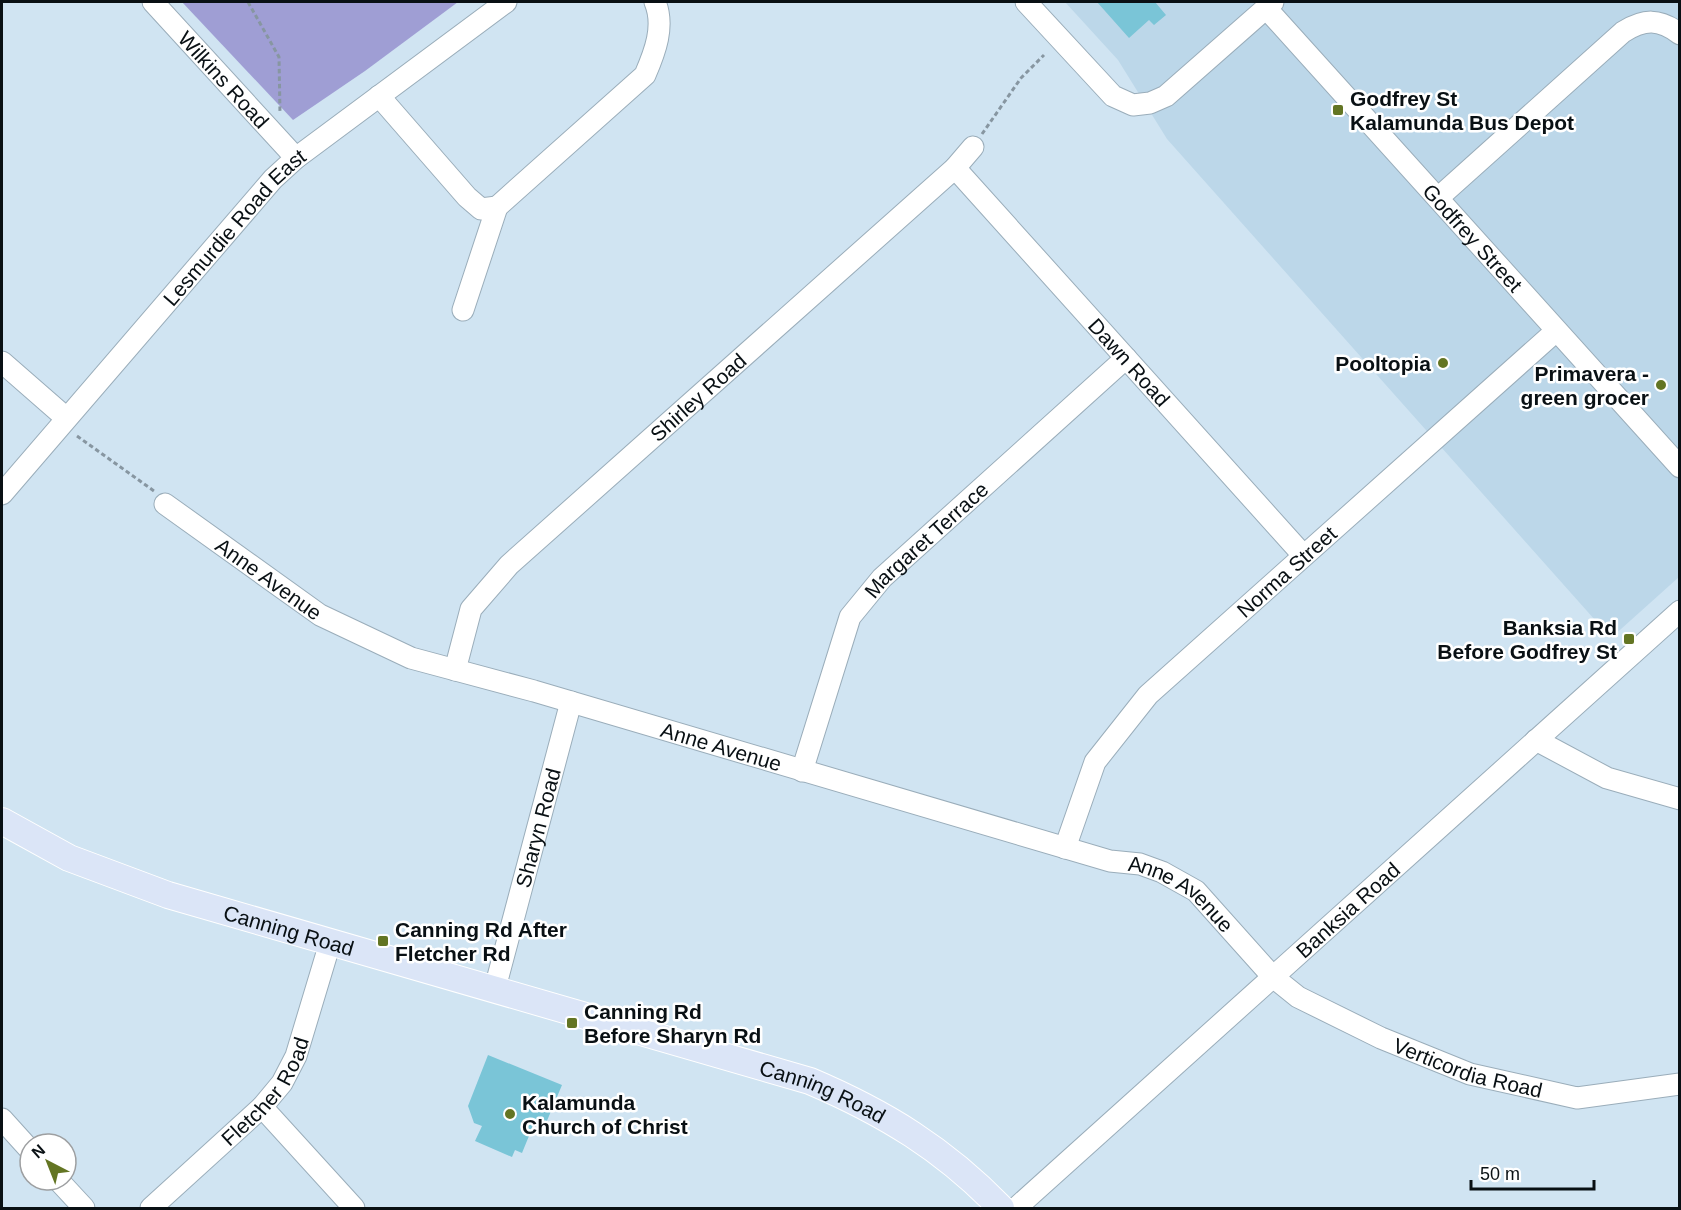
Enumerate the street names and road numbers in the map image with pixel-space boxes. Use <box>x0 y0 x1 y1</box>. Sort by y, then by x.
street label: Wilkins Road <box>174 26 274 132</box>
street label: Lesmurdie Road East <box>158 144 310 310</box>
street label: Godfrey Street <box>1419 179 1527 296</box>
street label: Dawn Road <box>1084 314 1175 411</box>
street label: Shirley Road <box>645 348 750 446</box>
street label: Margaret Terrace <box>859 477 992 602</box>
street label: Norma Street <box>1232 521 1341 622</box>
street label: Anne Avenue <box>212 533 326 624</box>
street label: Anne Avenue <box>658 718 784 775</box>
street label: Sharyn Road <box>511 765 564 890</box>
street label: Anne Avenue <box>1127 851 1238 936</box>
street label: Banksia Road <box>1291 858 1404 962</box>
street label: Canning Road <box>221 900 357 960</box>
street label: Verticordia Road <box>1390 1033 1545 1101</box>
street label: Fletcher Road <box>216 1034 313 1150</box>
street label: Canning Road <box>757 1056 890 1127</box>

